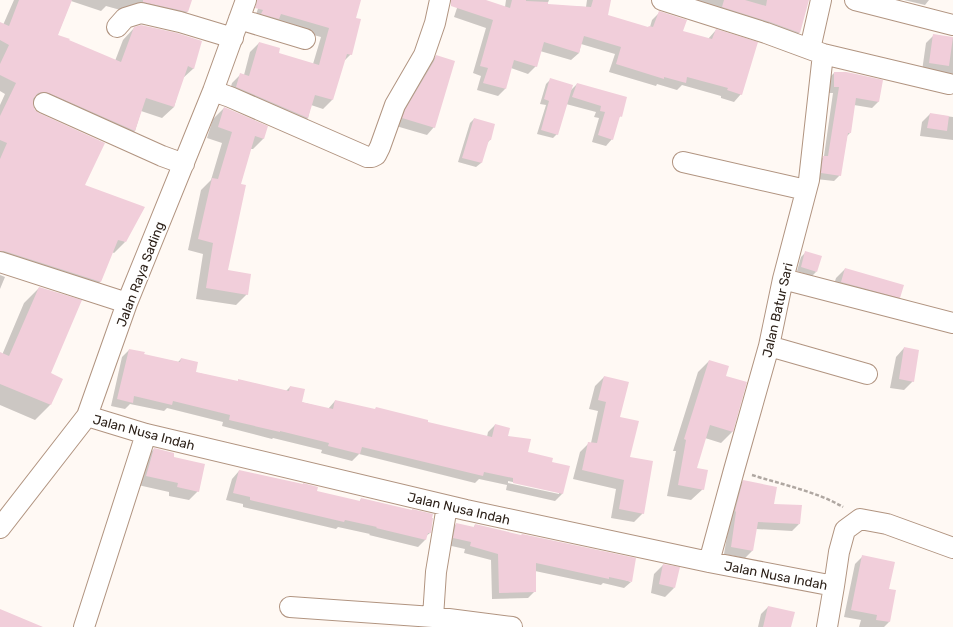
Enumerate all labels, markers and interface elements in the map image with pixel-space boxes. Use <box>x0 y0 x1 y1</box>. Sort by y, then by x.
street label: Jalan Raya Sading <box>114 220 168 329</box>
street label: Jalan Batur Sari <box>759 261 796 359</box>
street label: Jalan Nusa Indah <box>91 412 196 453</box>
street label: Jalan Nusa Indah <box>406 489 512 528</box>
street label: Jalan Nusa Indah <box>723 558 829 593</box>

